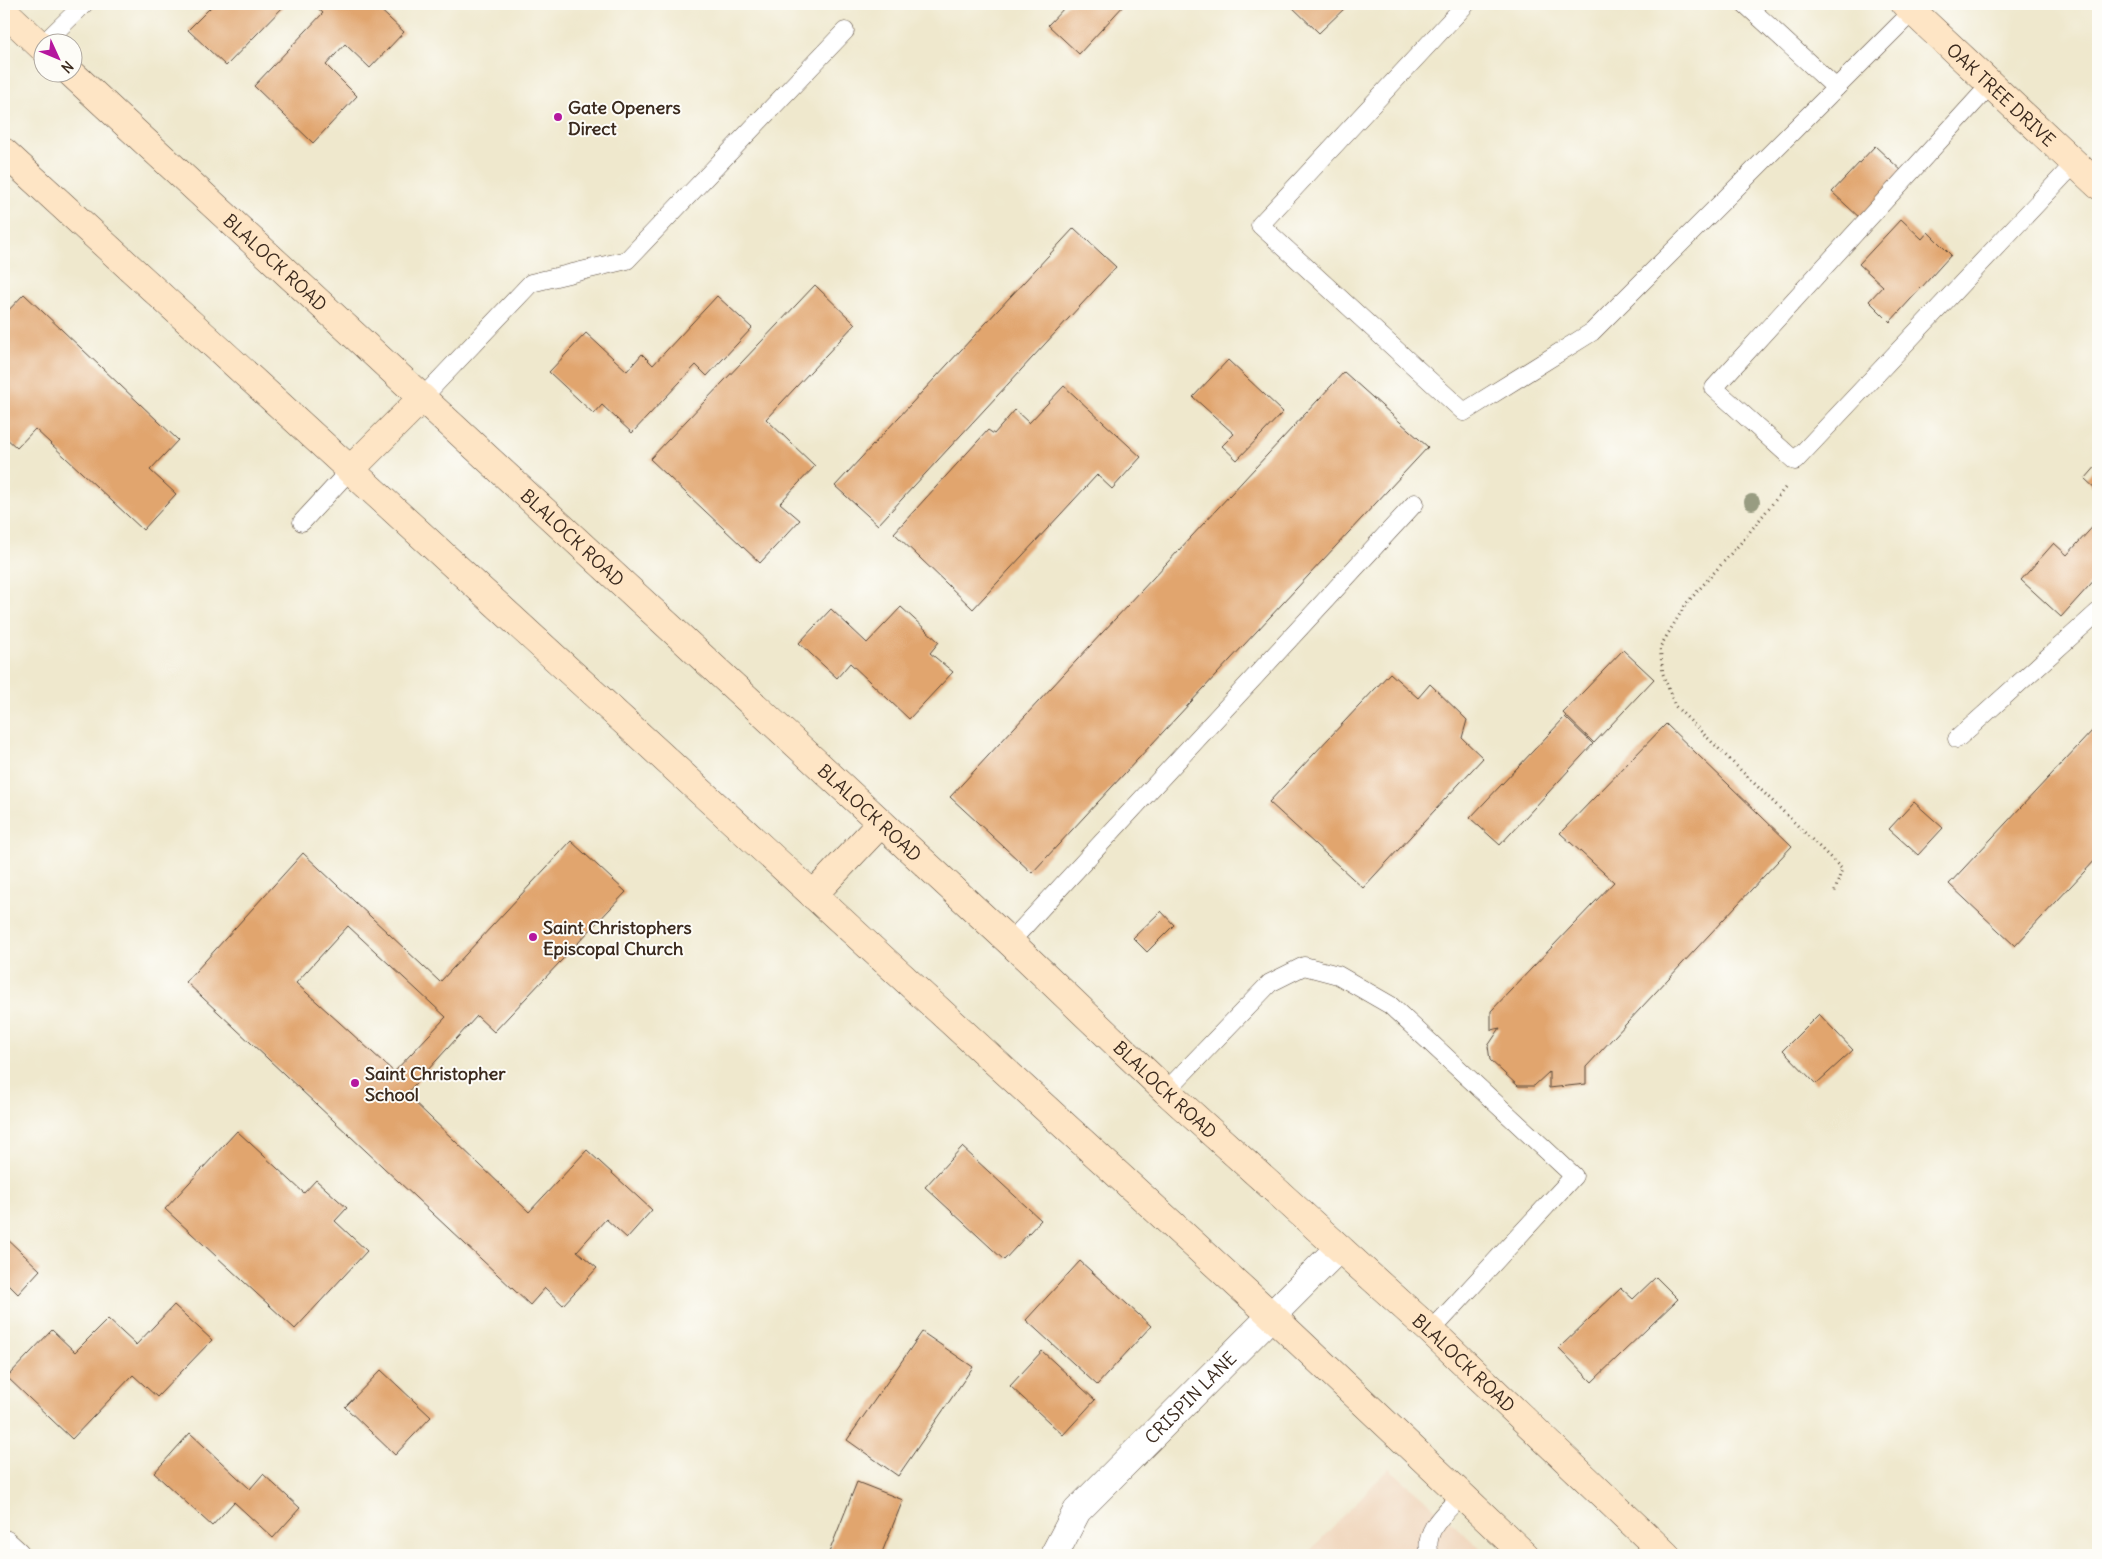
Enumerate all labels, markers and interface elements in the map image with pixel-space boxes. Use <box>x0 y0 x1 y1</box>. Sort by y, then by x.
north arrow <box>32 32 82 82</box>
street label: OAK TREE DRIVE <box>1942 38 2061 151</box>
text: N <box>58 57 77 77</box>
place label: Gate Openers Direct <box>568 96 681 140</box>
marker: Gate Openers Direct <box>552 111 564 123</box>
street label: BLALOCK ROAD <box>219 209 332 316</box>
street label: BLALOCK ROAD <box>516 484 629 591</box>
street label: BLALOCK ROAD <box>813 759 927 866</box>
place label: Saint Christophers Episcopal Church <box>543 916 692 960</box>
marker: Saint Christophers Episcopal Church <box>527 931 539 943</box>
street label: BLALOCK ROAD <box>1109 1036 1222 1143</box>
place label: Saint Christopher School <box>365 1062 506 1106</box>
marker: Saint Christopher School <box>349 1077 361 1089</box>
street label: BLALOCK ROAD <box>1408 1309 1520 1417</box>
street label: CRISPIN LANE <box>1139 1346 1241 1448</box>

